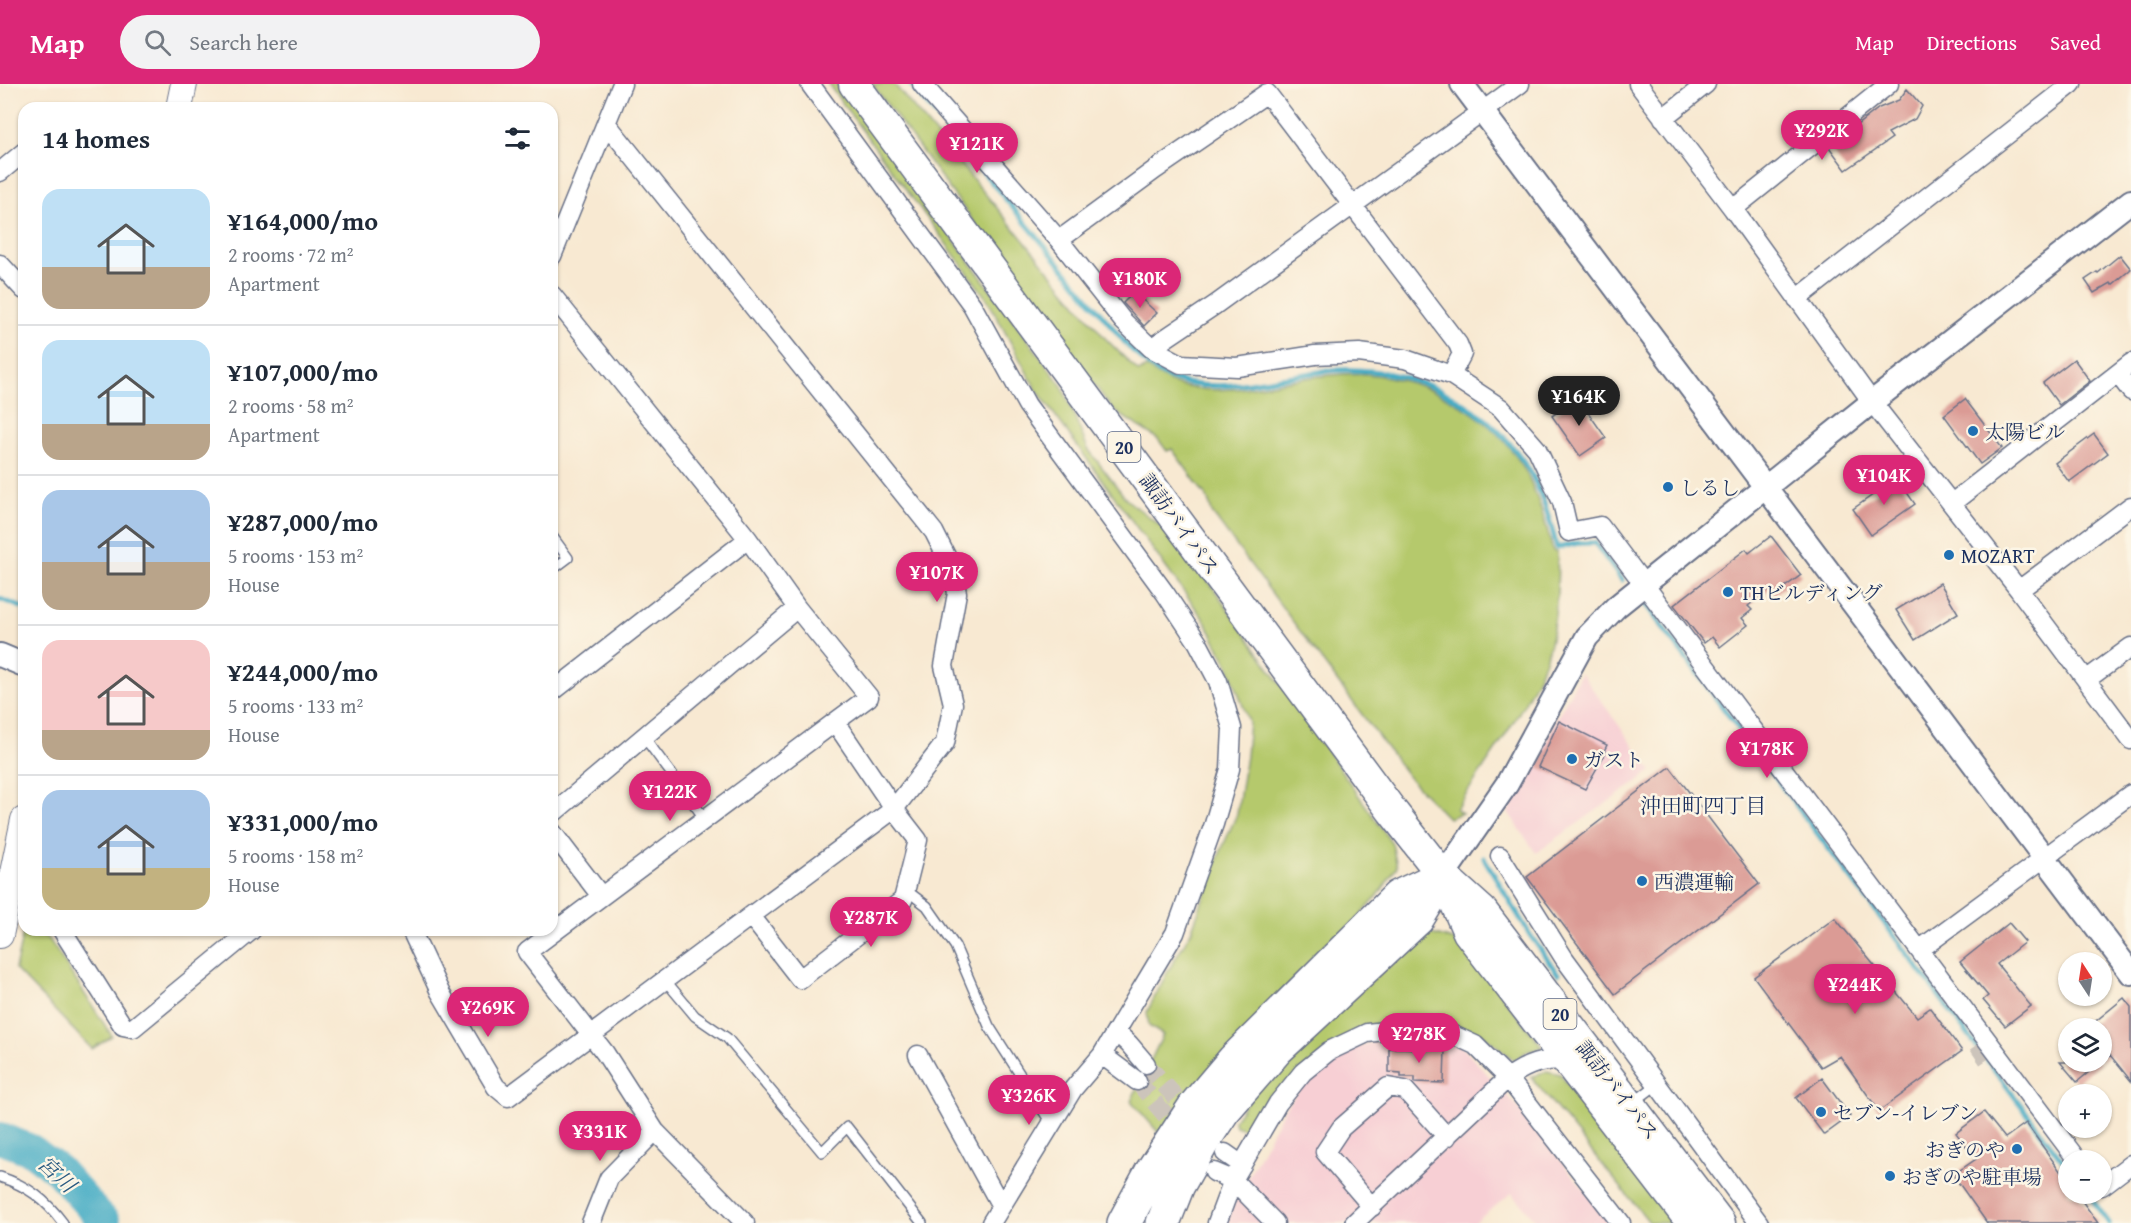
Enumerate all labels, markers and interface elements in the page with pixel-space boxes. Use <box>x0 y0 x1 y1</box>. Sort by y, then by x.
search box <box>120 15 540 69</box>
text: Map <box>30 22 84 63</box>
icon: search <box>141 26 174 59</box>
text: Search here <box>189 26 298 58</box>
text: Map <box>1855 27 1894 58</box>
text: Directions <box>1927 27 2017 58</box>
text: Saved <box>2050 27 2101 58</box>
pin: ¥292K <box>1780 110 1864 161</box>
text: ¥292K <box>1795 115 1849 144</box>
text: 14 homes <box>42 119 150 158</box>
icon: filters <box>501 122 534 155</box>
pin: ¥121K <box>935 123 1019 174</box>
text: ¥121K <box>950 128 1004 157</box>
text: ¥164,000/mo <box>228 201 378 240</box>
icon: home <box>90 213 162 285</box>
text: 2 rooms · 72 m² <box>228 240 354 269</box>
pin: ¥180K <box>1098 258 1182 309</box>
text: ¥180K <box>1113 263 1167 292</box>
text: Apartment <box>228 269 320 298</box>
text: ¥107,000/mo <box>228 352 378 391</box>
icon: home <box>90 364 162 436</box>
pin: ¥164K <box>1537 376 1621 427</box>
text: ¥164K <box>1552 381 1606 410</box>
text: 2 rooms · 58 m² <box>228 391 354 420</box>
place label: 太陽ビル <box>1985 417 2065 446</box>
text: Apartment <box>228 420 320 449</box>
marker: 太陽ビル <box>1966 424 1980 438</box>
road number: 20 <box>1108 432 1140 462</box>
pin: ¥104K <box>1842 455 1926 506</box>
text: ¥104K <box>1857 460 1911 489</box>
street label: 諏訪バイパス <box>1133 467 1227 581</box>
place label: しるし <box>1680 473 1740 502</box>
marker: しるし <box>1661 480 1675 494</box>
text: ¥287,000/mo <box>228 502 378 541</box>
icon: home <box>90 514 162 586</box>
text: 5 rooms · 153 m² <box>228 541 363 570</box>
place label: MOZART <box>1961 541 2035 570</box>
marker: MOZART <box>1942 548 1956 562</box>
pin: ¥107K <box>895 552 979 603</box>
text: ¥107K <box>910 557 964 586</box>
text: House <box>228 570 280 599</box>
place label: THビルディング <box>1740 578 1882 607</box>
marker: THビルディング <box>1721 585 1735 599</box>
text: ¥244,000/mo <box>228 652 378 691</box>
icon: home <box>90 664 162 736</box>
text: 5 rooms · 133 m² <box>228 691 363 720</box>
text: House <box>228 720 280 749</box>
pin: ¥178K <box>1725 728 1809 779</box>
text: ¥178K <box>1740 733 1794 762</box>
place label: ガスト <box>1584 745 1644 774</box>
marker: ガスト <box>1565 752 1579 766</box>
pin: ¥122K <box>628 771 712 822</box>
text: ¥122K <box>643 776 697 805</box>
district label: 沖田町四丁目 <box>1640 790 1766 821</box>
text: ¥331,000/mo <box>228 802 378 841</box>
icon: home <box>90 814 162 886</box>
text: 5 rooms · 158 m² <box>228 841 363 870</box>
place label: 西濃運輸 <box>1654 867 1734 896</box>
text: House <box>228 870 280 899</box>
marker: 西濃運輸 <box>1635 874 1649 888</box>
pin: ¥287K <box>829 897 913 948</box>
text: ¥287K <box>844 902 898 931</box>
north arrow <box>2058 952 2112 1006</box>
map controls <box>2058 952 2112 1204</box>
pin: ¥244K <box>1813 964 1897 1015</box>
text: ¥244K <box>1828 969 1882 998</box>
pin: ¥269K <box>446 987 530 1038</box>
text: ¥269K <box>461 992 515 1021</box>
road number: 20 <box>1544 999 1576 1029</box>
pin: ¥278K <box>1377 1013 1461 1064</box>
text: ¥278K <box>1392 1018 1446 1047</box>
button: layers <box>2058 1018 2112 1072</box>
street label: 諏訪バイパス <box>1570 1034 1666 1146</box>
pin: ¥326K <box>987 1075 1071 1126</box>
text: ¥326K <box>1002 1080 1056 1109</box>
button: + <box>2058 1084 2112 1138</box>
place label: セブン-イレブン <box>1833 1098 1978 1127</box>
marker: セブン-イレブン <box>1814 1105 1828 1119</box>
pin: ¥331K <box>558 1111 642 1162</box>
text: ¥331K <box>573 1116 627 1145</box>
place label: おぎのや <box>1925 1135 2005 1164</box>
marker: おぎのや <box>2010 1142 2024 1156</box>
water label: 宮川 <box>31 1148 84 1201</box>
button: − <box>2058 1150 2112 1204</box>
place label: おぎのや駐車場 <box>1902 1162 2042 1191</box>
marker: おぎのや駐車場 <box>1883 1169 1897 1183</box>

